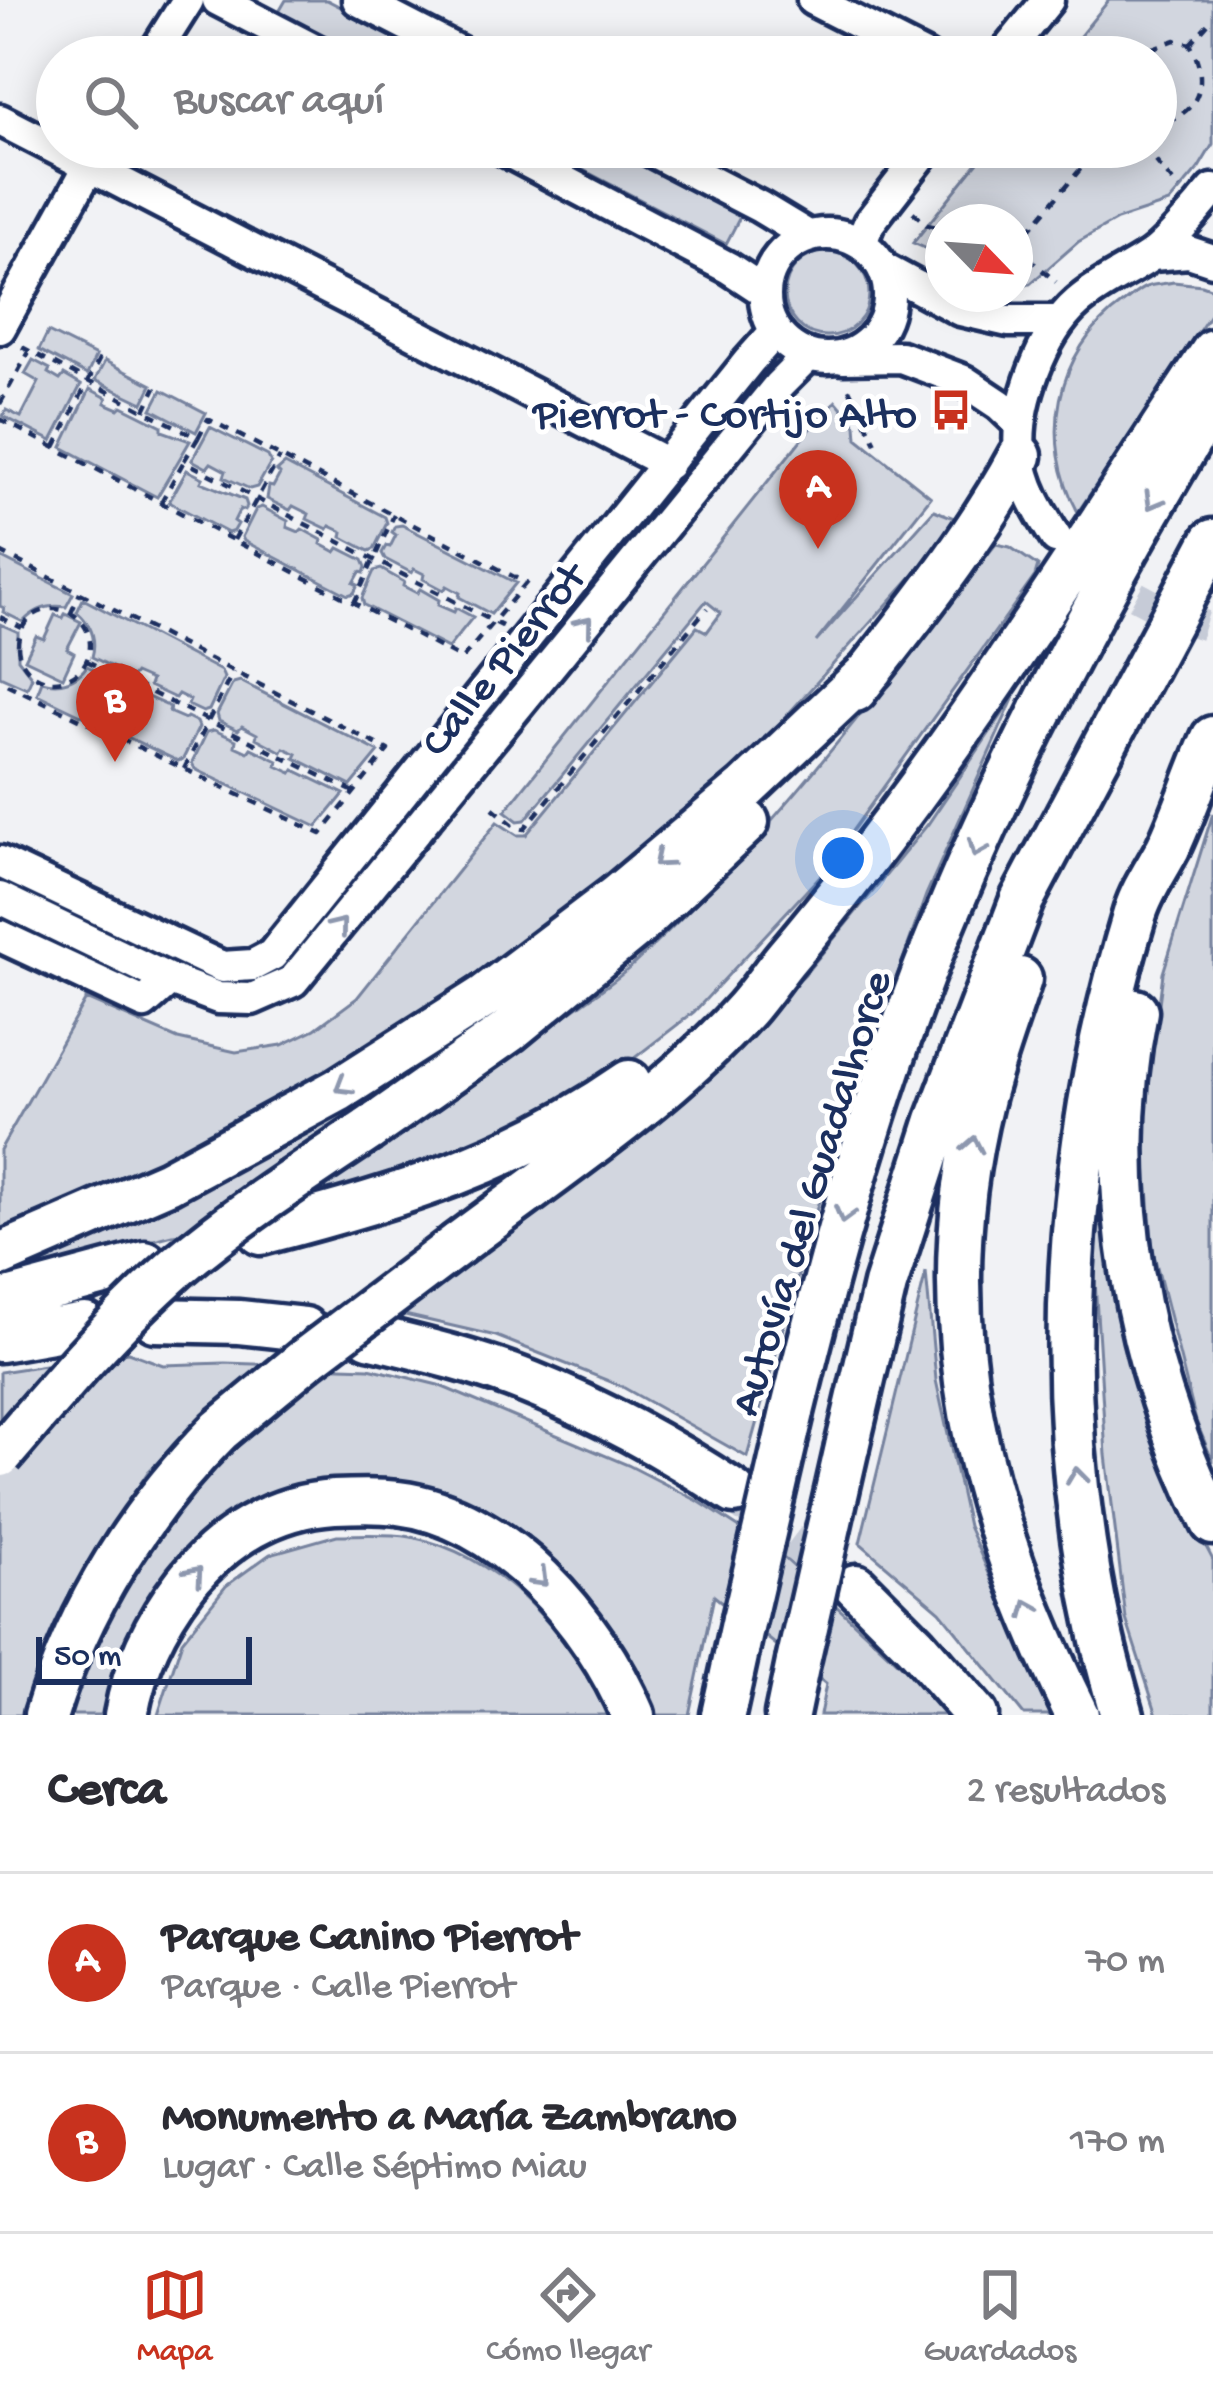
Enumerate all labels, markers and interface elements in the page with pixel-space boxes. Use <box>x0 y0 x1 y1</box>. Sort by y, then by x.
search box <box>36 36 1177 168</box>
icon: search <box>78 69 144 135</box>
text: Buscar aquí <box>174 76 384 129</box>
north arrow <box>925 204 1033 312</box>
bus stop icon: Pierrot - Cortijo Alto <box>928 387 974 433</box>
place label: Pierrot - Cortijo Alto <box>531 391 917 444</box>
pin: A <box>779 450 857 549</box>
one-way arrow <box>1145 489 1168 510</box>
street label: Calle Pierrot <box>411 551 602 770</box>
one-way arrow <box>571 615 593 637</box>
pin: B <box>76 663 154 762</box>
your location <box>813 828 873 888</box>
one-way arrow <box>967 837 991 858</box>
one-way arrow <box>653 846 675 868</box>
one-way arrow <box>325 918 346 940</box>
street label: Autovía del Guadalhorce <box>721 965 907 1423</box>
one-way arrow <box>334 1072 356 1094</box>
one-way arrow <box>959 1136 985 1156</box>
one-way arrow <box>833 1204 858 1225</box>
one-way arrow <box>1065 1467 1091 1486</box>
one-way arrow <box>526 1565 548 1587</box>
one-way arrow <box>180 1566 202 1588</box>
one-way arrow <box>1019 1599 1043 1620</box>
scale bar <box>36 1631 252 1684</box>
text: 50 m <box>54 1639 121 1677</box>
text: Cerca <box>48 1763 166 1823</box>
text: 2 resultados <box>966 1770 1165 1816</box>
text: Parque Canino Pierrot <box>162 1913 577 1966</box>
text: A <box>75 1940 99 1986</box>
text: 70 m <box>1086 1940 1165 1986</box>
text: Parque · Calle Pierrot <box>162 1966 515 2012</box>
text: Monumento a María Zambrano <box>162 2093 737 2146</box>
text: B <box>77 2120 97 2166</box>
text: 170 m <box>1070 2120 1165 2166</box>
text: Lugar · Calle Séptimo Miau <box>162 2146 587 2192</box>
tab: Mapa <box>137 2262 213 2372</box>
tab: Cómo llegar <box>486 2262 650 2372</box>
tab: Guardados <box>924 2262 1076 2372</box>

